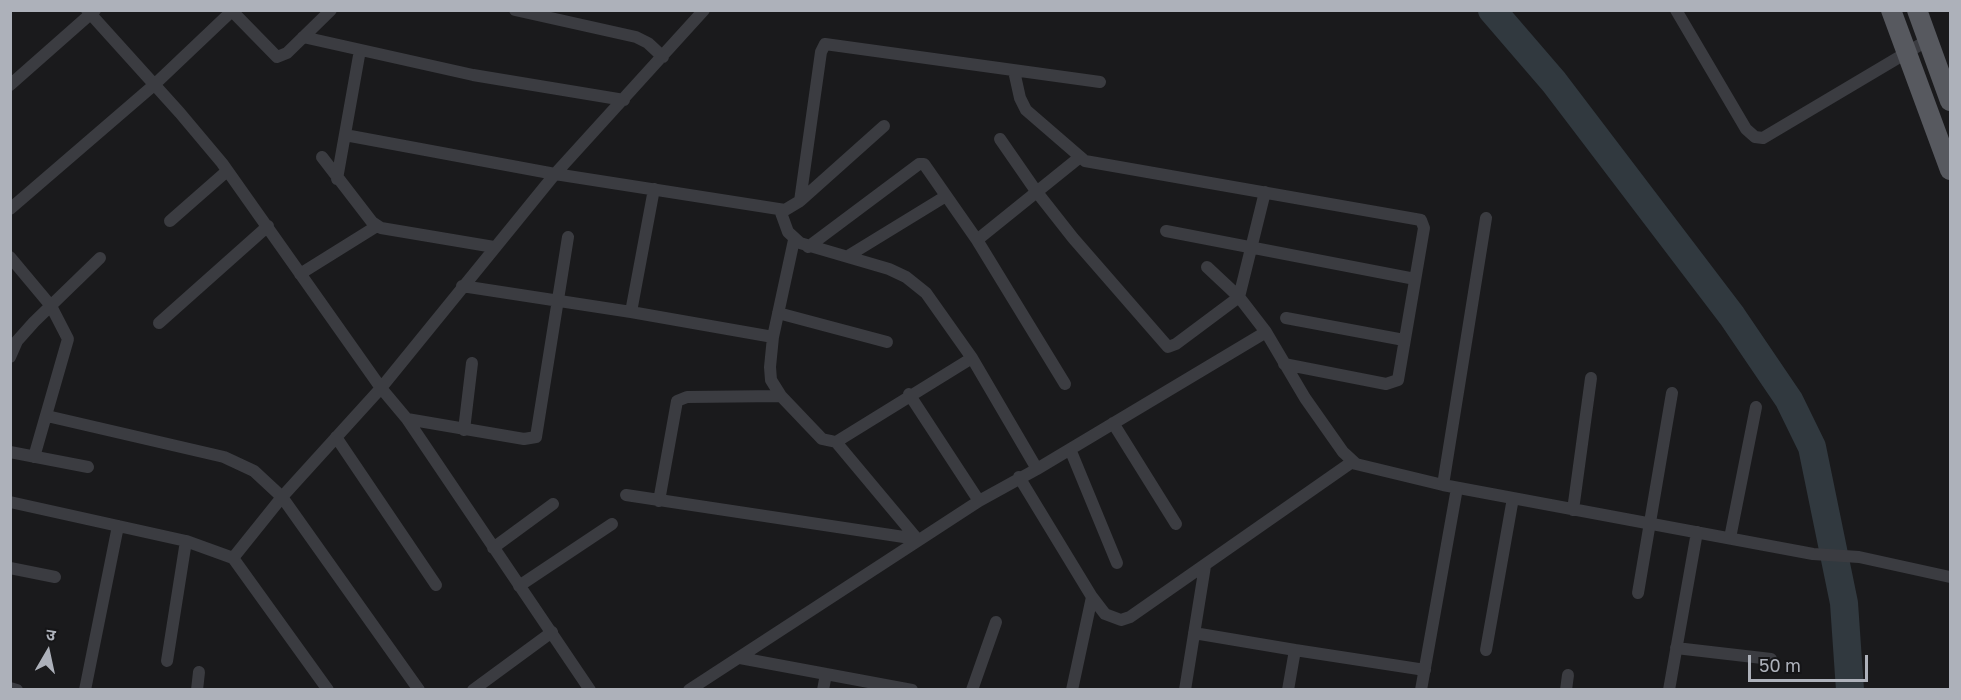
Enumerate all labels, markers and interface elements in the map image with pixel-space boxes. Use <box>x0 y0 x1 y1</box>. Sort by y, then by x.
north arrow <box>18 622 78 682</box>
text: उ <box>45 624 57 645</box>
scale bar <box>1751 643 1871 681</box>
text: 50 m <box>1759 654 1801 676</box>

